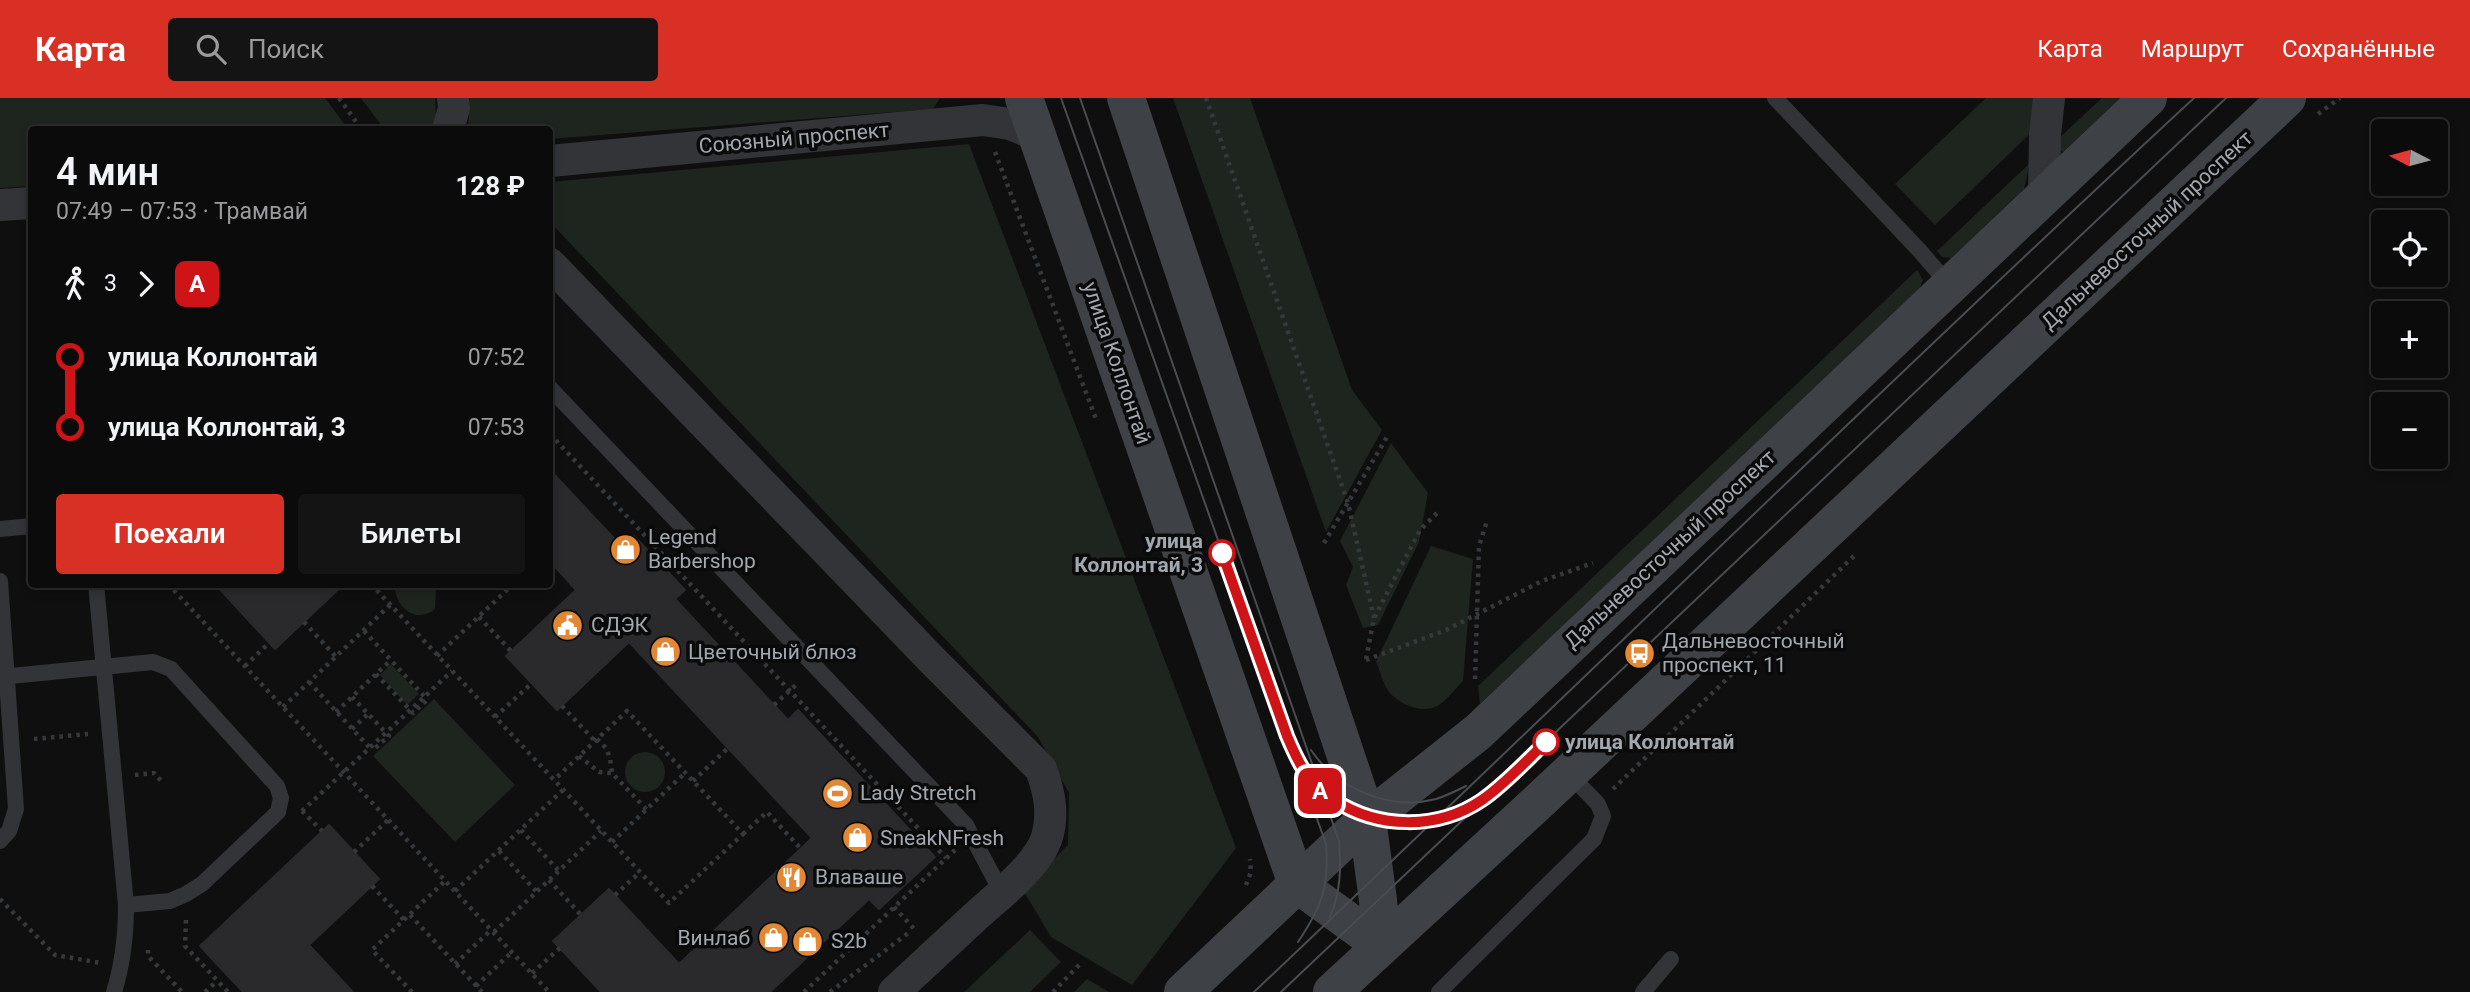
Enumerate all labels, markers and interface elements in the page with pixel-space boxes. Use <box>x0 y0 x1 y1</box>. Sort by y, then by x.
search box <box>168 18 658 81</box>
text: Карта <box>35 30 126 69</box>
icon: search <box>192 30 230 68</box>
text: Поиск <box>248 34 324 64</box>
text: Карта <box>2037 35 2103 63</box>
text: Маршрут <box>2141 35 2244 63</box>
text: Сохранённые <box>2282 35 2435 63</box>
street label: Союзный проспект <box>698 118 890 158</box>
north arrow <box>2371 119 2448 196</box>
map controls <box>2371 119 2448 469</box>
street label: Дальневосточный проспект <box>2037 126 2257 334</box>
text: 4 мин <box>56 150 159 194</box>
text: 128 ₽ <box>455 171 525 201</box>
text: 07:49 – 07:53 · Трамвай <box>56 198 308 225</box>
button: locate <box>2371 210 2448 287</box>
icon: walk <box>56 265 94 303</box>
icon: forward <box>127 265 165 303</box>
text: 3 <box>104 270 117 297</box>
text: А <box>189 270 205 298</box>
street label: улица Коллонтай <box>1078 279 1156 447</box>
button: + <box>2371 301 2448 378</box>
text: улица Коллонтай <box>108 342 318 372</box>
text: 07:52 <box>468 344 525 371</box>
button: − <box>2371 392 2448 469</box>
text: улица Коллонтай, 3 <box>108 412 346 442</box>
text: 07:53 <box>468 414 525 441</box>
street label: Дальневосточный проспект <box>1560 445 1780 653</box>
button: Поехали <box>56 494 284 574</box>
button: Билеты <box>298 494 525 574</box>
place label: Legend Barbershop <box>648 525 756 573</box>
place label: улица Коллонтай, 3 <box>1074 529 1203 577</box>
shop icon: Legend Barbershop <box>608 532 642 566</box>
marker: улица Коллонтай, 3 <box>1209 540 1235 566</box>
public building icon: СДЭК <box>551 608 585 642</box>
place label: СДЭК <box>591 613 649 637</box>
place label: Дальневосточный проспект, 11 <box>1662 629 1845 677</box>
shop icon: Цветочный блюз <box>648 635 682 669</box>
bus stop icon: Дальневосточный проспект, 11 <box>1622 636 1656 670</box>
place label: Цветочный блюз <box>688 640 857 664</box>
marker: улица Коллонтай <box>1533 729 1559 755</box>
place label: улица Коллонтай <box>1565 730 1734 754</box>
line badge: А <box>1297 768 1343 814</box>
sports icon: Lady Stretch <box>820 776 854 810</box>
text: А <box>1312 777 1328 805</box>
place label: Lady Stretch <box>860 781 977 805</box>
shop icon: SneakNFresh <box>840 821 874 855</box>
place label: SneakNFresh <box>880 826 1004 850</box>
restaurant icon: Влаваше <box>775 860 809 894</box>
place label: Влаваше <box>815 865 903 889</box>
shop icon: Винлаб <box>756 921 790 955</box>
shop icon: S2b <box>791 924 825 958</box>
place label: Винлаб <box>678 926 750 950</box>
place label: S2b <box>831 929 867 953</box>

